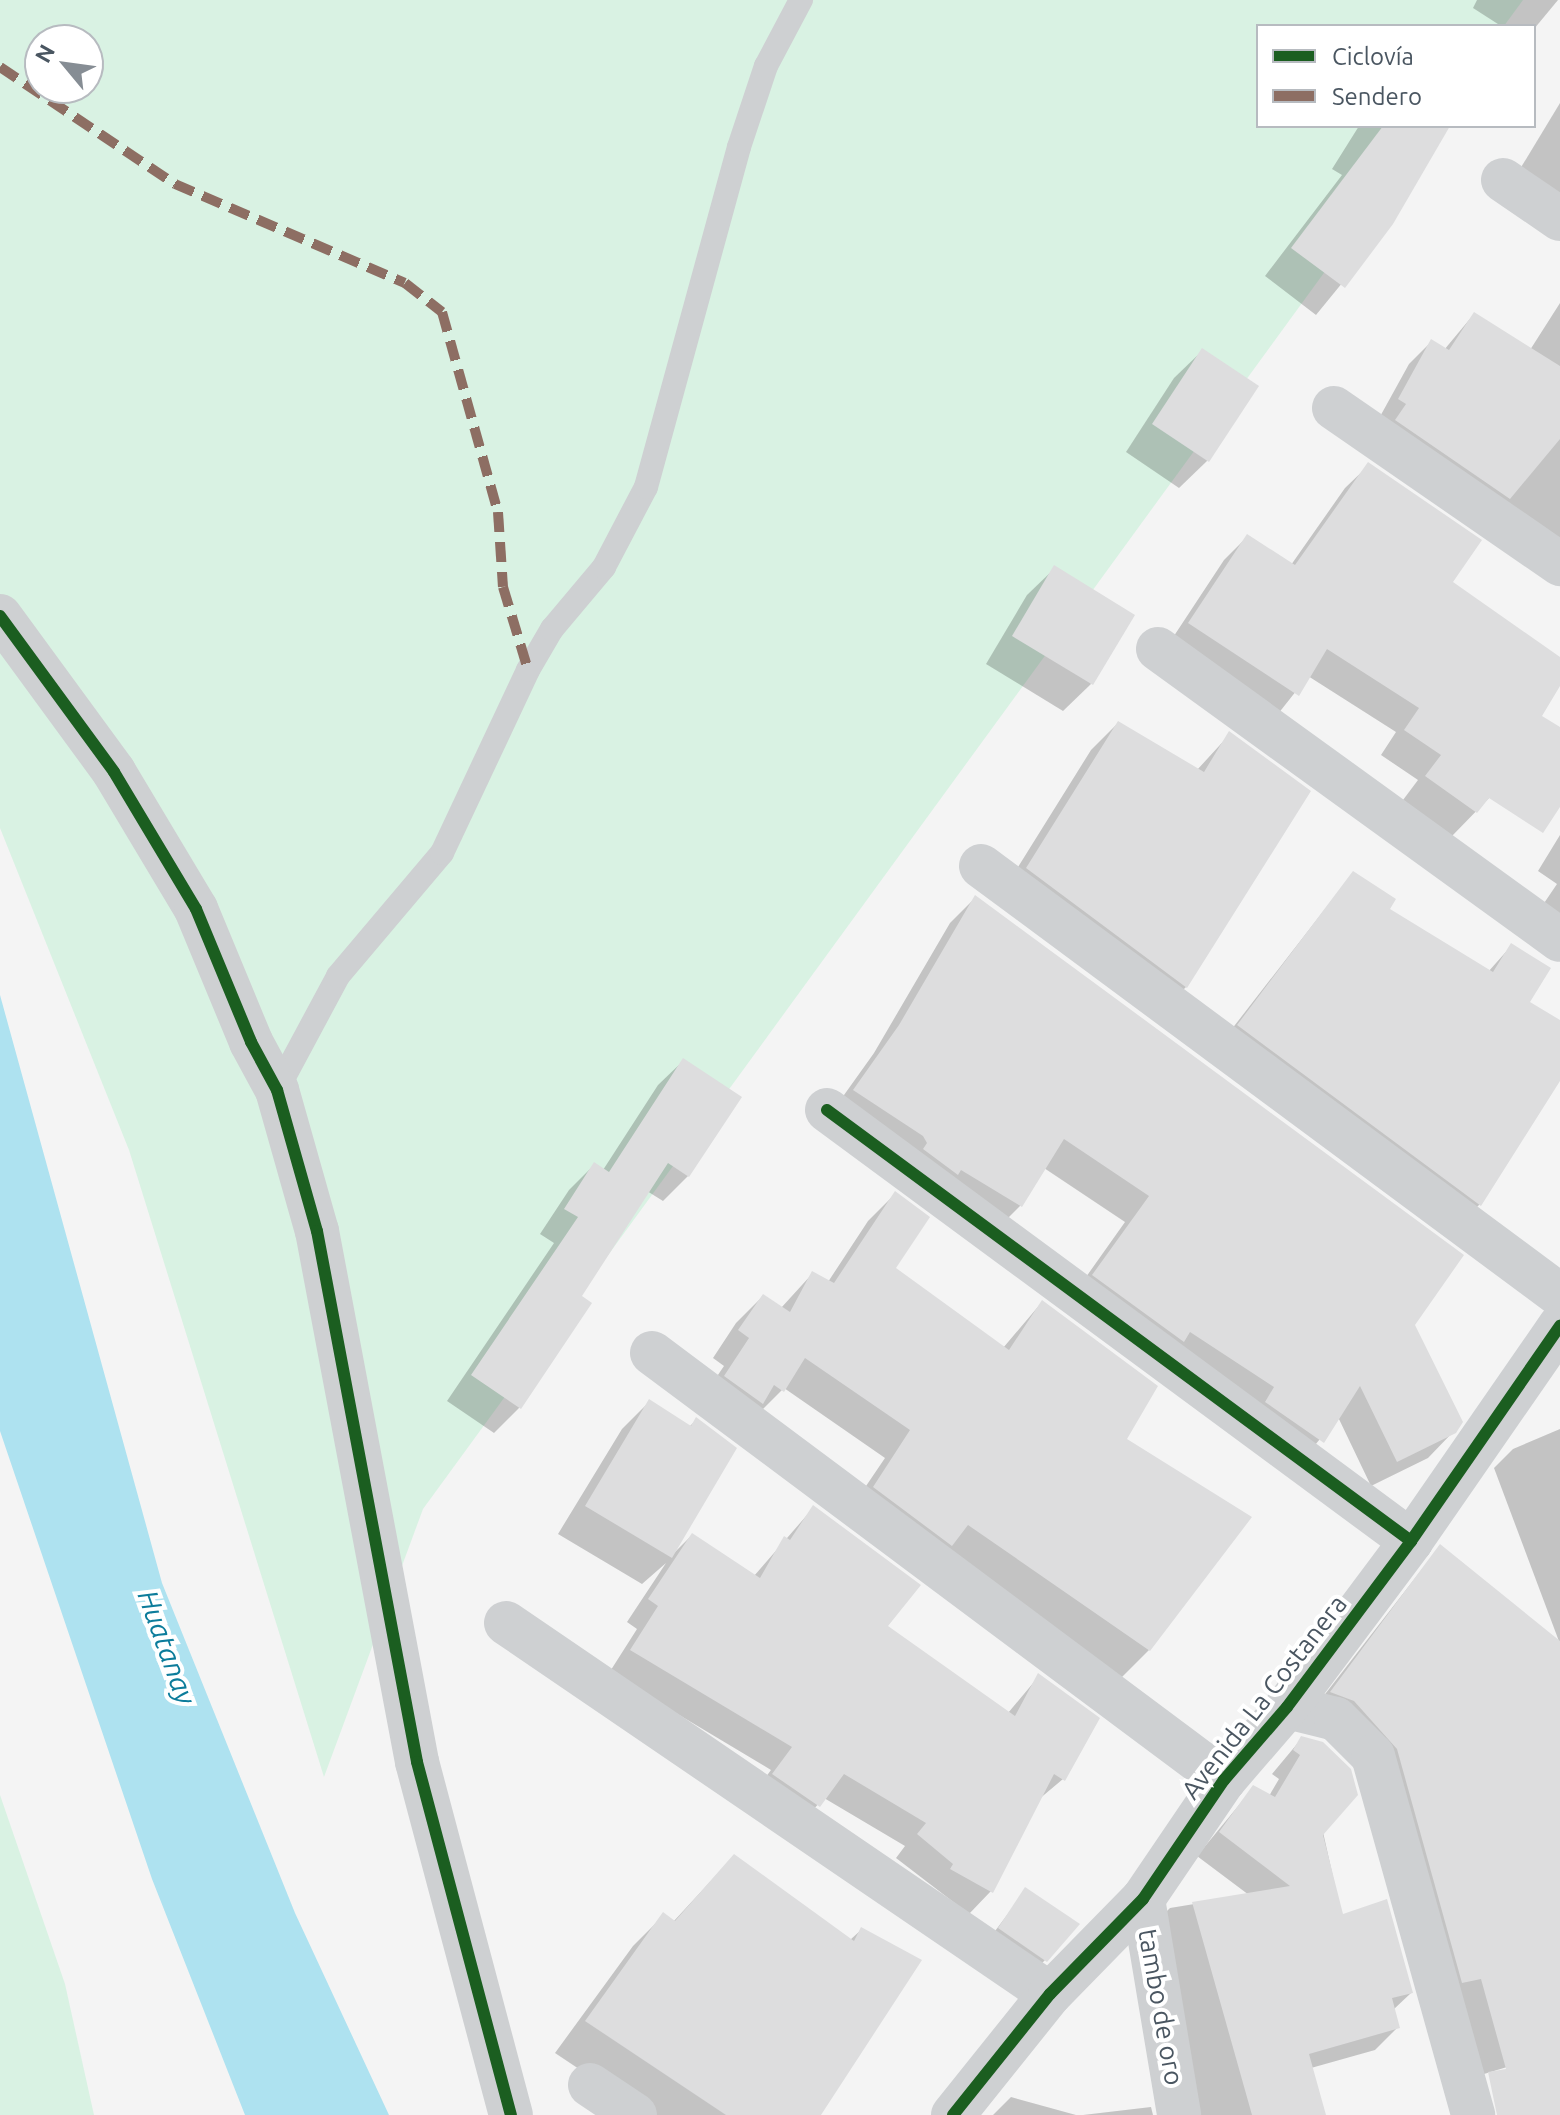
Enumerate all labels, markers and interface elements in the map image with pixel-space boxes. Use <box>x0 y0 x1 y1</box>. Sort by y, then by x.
north arrow <box>24 24 104 104</box>
legend <box>1256 24 1536 128</box>
text: N <box>29 40 59 66</box>
text: Ciclovía <box>1332 43 1414 70</box>
text: Sendero <box>1332 83 1422 110</box>
water label: Huatanay <box>131 1585 203 1709</box>
street label: Avenida La Costanera <box>1175 1589 1353 1805</box>
street label: tambo de oro <box>1132 1926 1190 2088</box>

